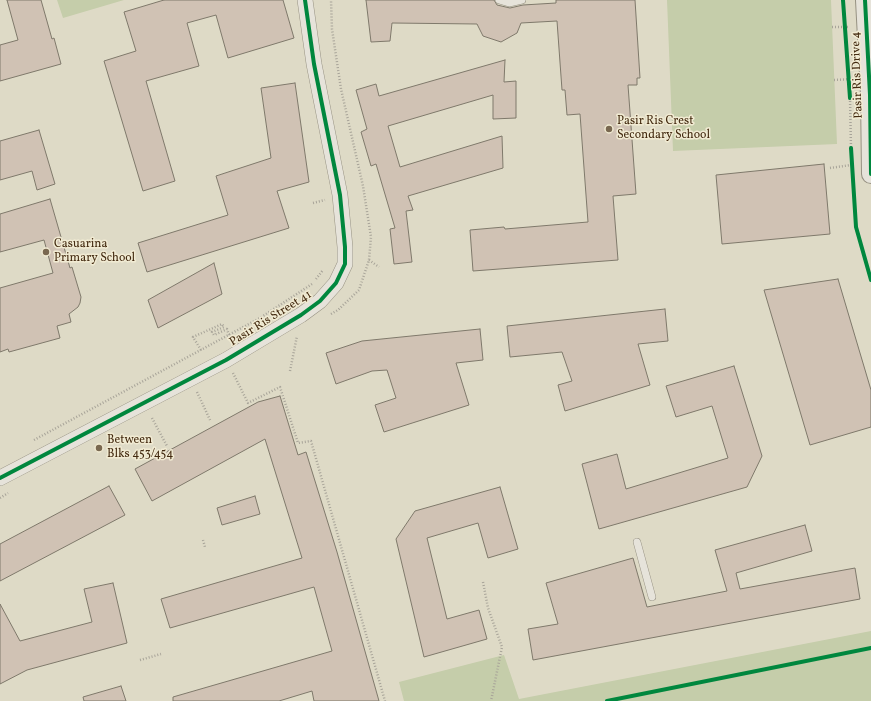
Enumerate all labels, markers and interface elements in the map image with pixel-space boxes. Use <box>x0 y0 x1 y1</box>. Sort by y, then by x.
street label: Pasir Ris Drive 4 <box>849 31 867 119</box>
place label: Pasir Ris Crest Secondary School <box>617 115 710 143</box>
marker: Pasir Ris Crest Secondary School <box>604 124 614 134</box>
place label: Casuarina Primary School <box>54 238 135 266</box>
marker: Casuarina Primary School <box>41 247 51 257</box>
street label: Pasir Ris Street 41 <box>227 288 315 350</box>
place label: Between Blks 453/454 <box>107 434 173 462</box>
marker: Between Blks 453/454 <box>94 443 104 453</box>

